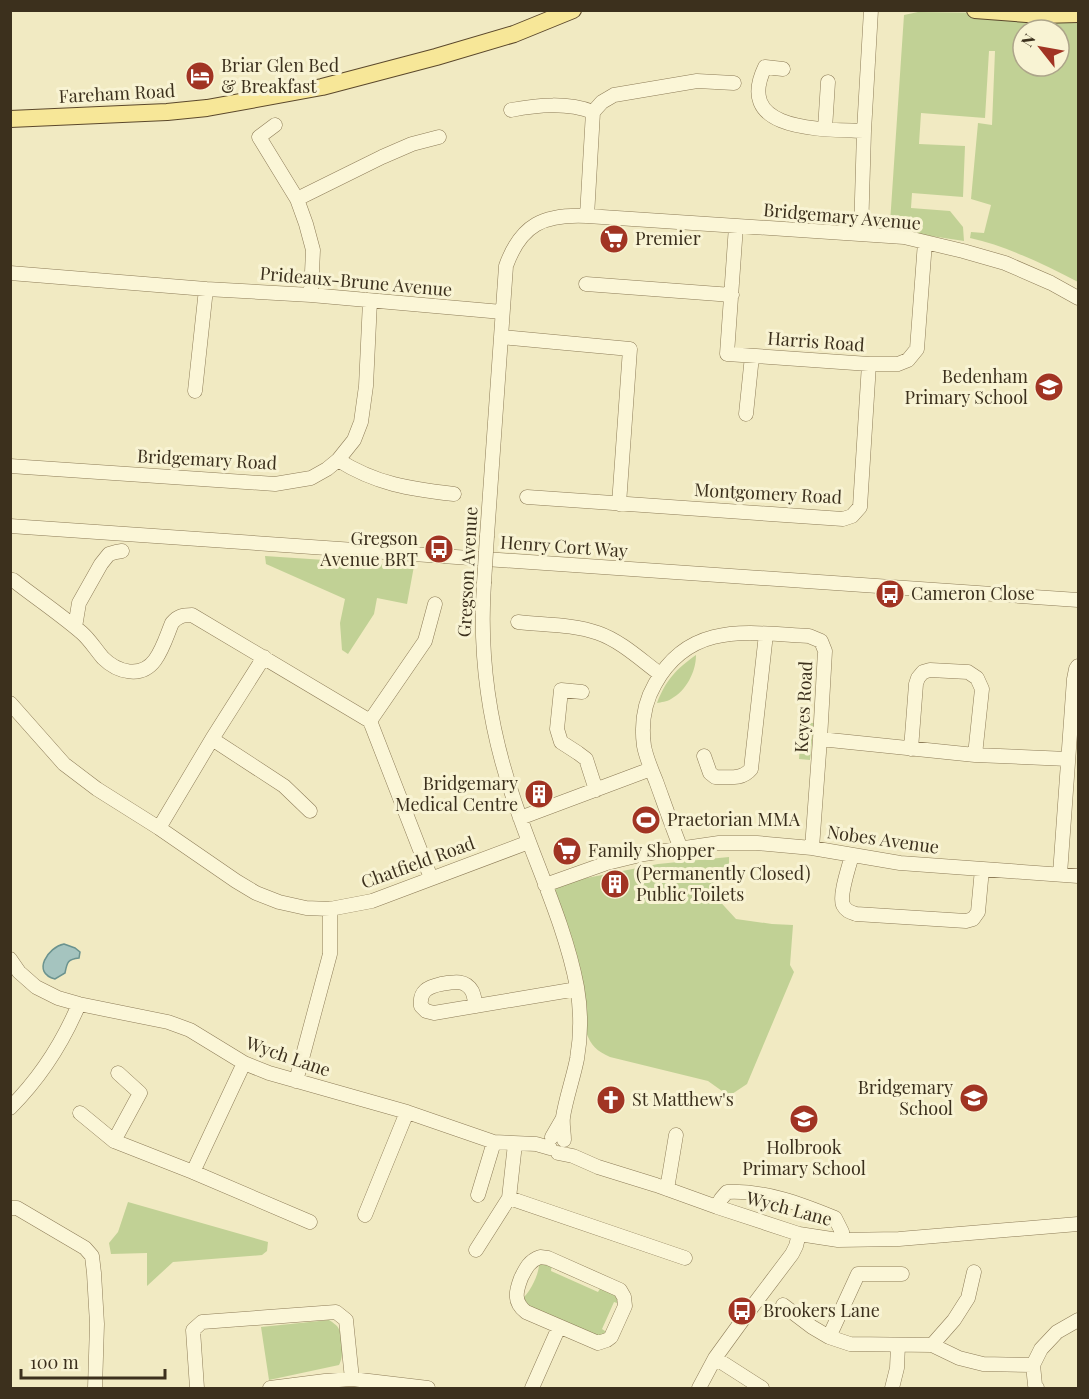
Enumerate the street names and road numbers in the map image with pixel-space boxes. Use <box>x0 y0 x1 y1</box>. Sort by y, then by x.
street label: Fareham Road <box>58 78 176 108</box>
street label: Bridgemary Avenue <box>762 197 922 235</box>
street label: Prideaux-Brune Avenue <box>259 261 453 301</box>
street label: Harris Road <box>767 326 866 356</box>
street label: Bridgemary Road <box>136 443 278 475</box>
street label: Montgomery Road <box>693 477 843 509</box>
street label: Gregson Avenue <box>452 506 482 638</box>
street label: Henry Cort Way <box>499 530 629 562</box>
street label: Keyes Road <box>789 660 817 754</box>
street label: Nobes Avenue <box>826 819 941 859</box>
street label: Chatfield Road <box>357 830 478 894</box>
street label: Wych Lane <box>242 1030 334 1082</box>
street label: Wych Lane <box>743 1185 835 1231</box>

